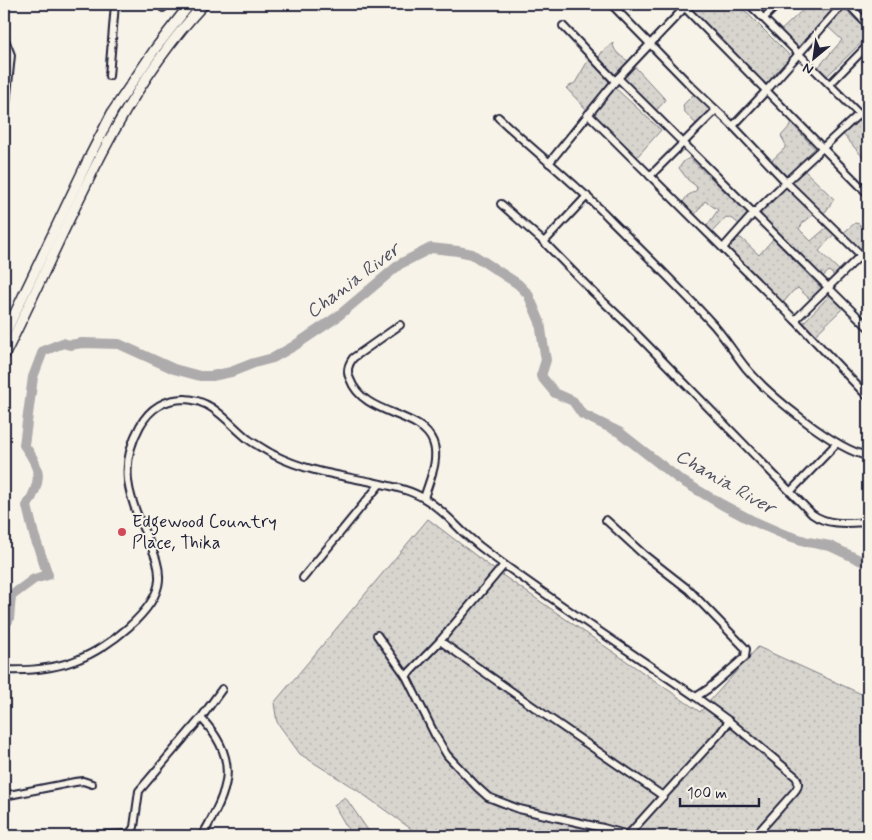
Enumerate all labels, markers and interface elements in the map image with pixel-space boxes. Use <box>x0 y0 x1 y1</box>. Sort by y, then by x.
north arrow <box>790 32 840 82</box>
text: N <box>800 58 817 79</box>
water label: Chania River <box>301 236 407 324</box>
water label: Chania River <box>671 443 782 522</box>
place label: Edgewood Country Place, Thika <box>132 510 277 555</box>
marker: Edgewood Country Place, Thika <box>116 526 128 538</box>
scale bar <box>680 775 758 807</box>
text: 100 m <box>687 784 727 804</box>

